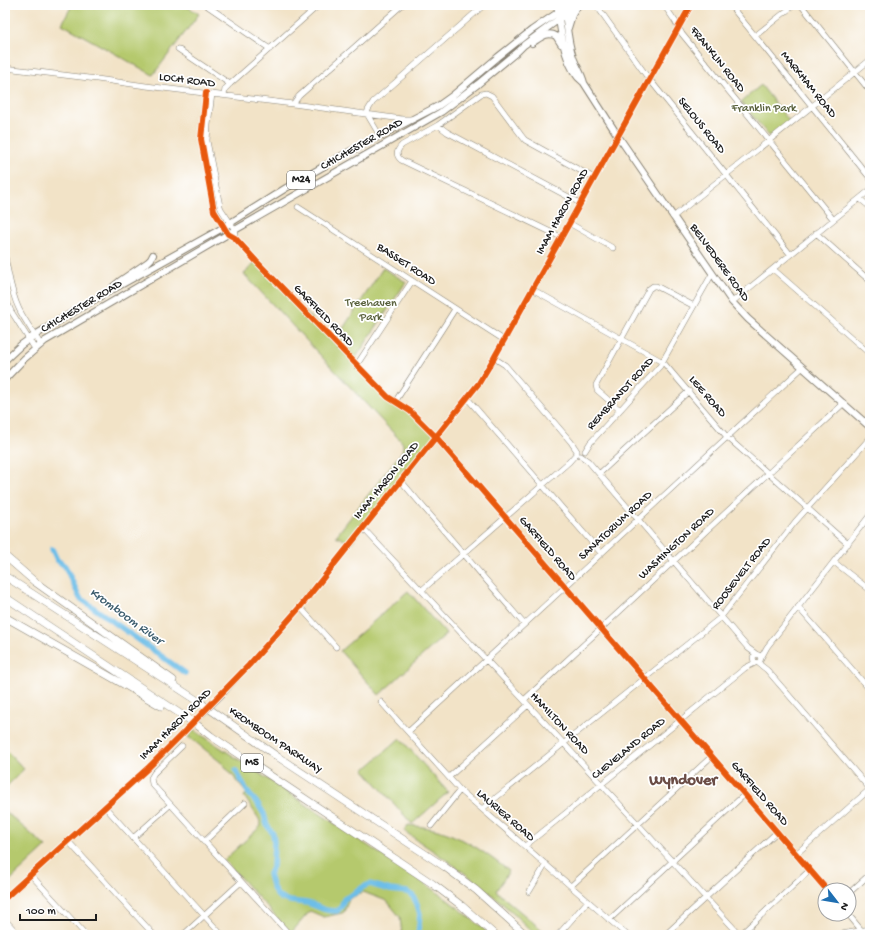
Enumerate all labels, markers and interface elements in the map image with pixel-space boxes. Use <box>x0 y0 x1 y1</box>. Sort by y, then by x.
street label: FRANKLIN ROAD <box>686 24 748 96</box>
street label: MARKHAM ROAD <box>777 49 839 121</box>
street label: LOCH ROAD <box>158 71 216 91</box>
street label: SELOUS ROAD <box>674 95 728 157</box>
park label: Franklin Park <box>731 102 798 116</box>
street label: CHICHESTER ROAD <box>319 116 406 174</box>
street label: IMAM HARON ROAD <box>534 166 592 257</box>
road number: M24 <box>287 171 315 189</box>
street label: BELVEDERE ROAD <box>686 221 752 305</box>
street label: BASSET ROAD <box>373 240 438 289</box>
street label: CHICHESTER ROAD <box>39 277 125 337</box>
street label: GARFIELD ROAD <box>290 282 356 350</box>
park label: Treehaven Park <box>344 297 397 325</box>
street label: REMBRANDT ROAD <box>585 355 657 433</box>
street label: LEE ROAD <box>685 373 729 421</box>
street label: IMAM HARON ROAD <box>351 439 423 523</box>
street label: SANATORIUM ROAD <box>576 488 656 564</box>
street label: WASHINGTON ROAD <box>636 505 718 583</box>
street label: GARFIELD ROAD <box>515 514 579 584</box>
street label: ROOSEVELT ROAD <box>709 535 775 613</box>
water label: Kromboom River <box>86 585 168 650</box>
street label: IMAM HARON ROAD <box>137 686 215 764</box>
street label: HAMILTON ROAD <box>526 690 592 758</box>
street label: KROMBOOM PARKWAY <box>226 705 325 778</box>
street label: CLEVELAND ROAD <box>589 715 669 783</box>
road number: M5 <box>241 754 263 772</box>
street label: GARFIELD ROAD <box>727 759 791 829</box>
district label: Wyndover <box>648 772 719 791</box>
street label: LAURIER ROAD <box>473 787 537 845</box>
north arrow <box>817 882 857 922</box>
scale bar <box>20 896 96 922</box>
text: N <box>837 900 851 912</box>
text: 100 m <box>25 905 56 919</box>

